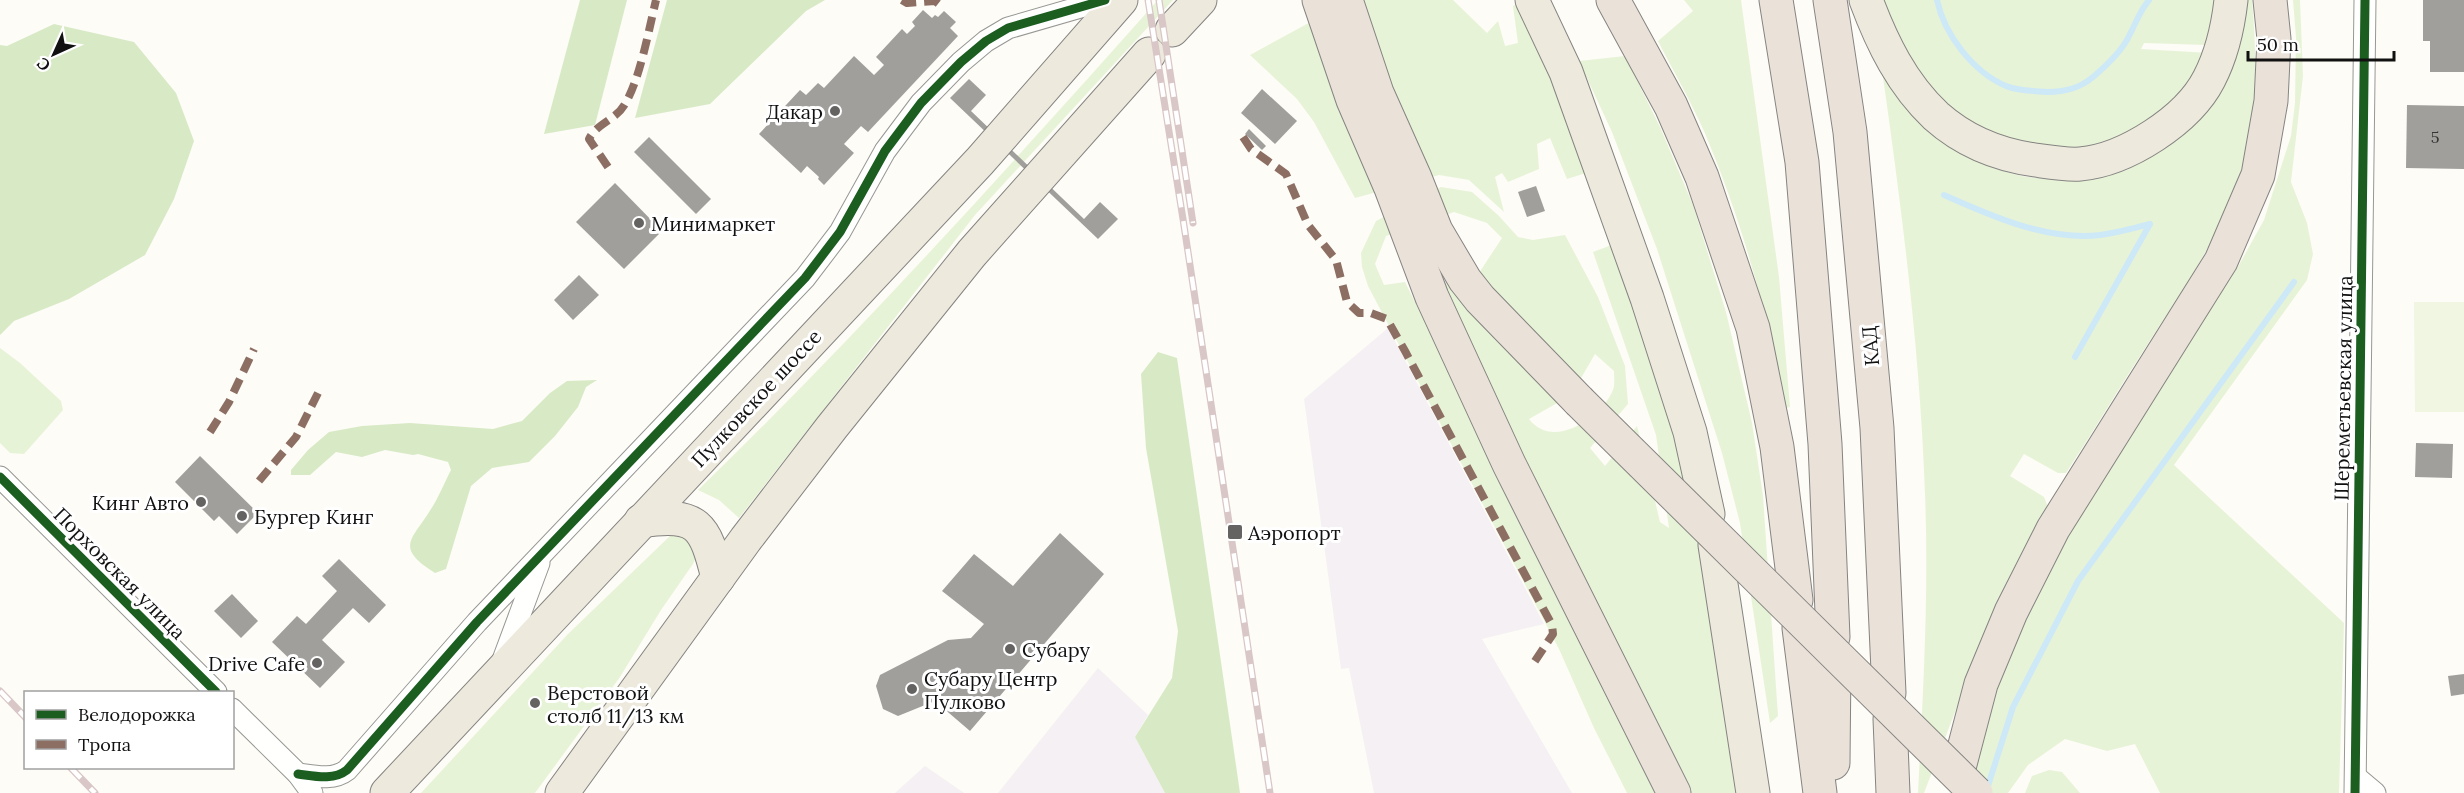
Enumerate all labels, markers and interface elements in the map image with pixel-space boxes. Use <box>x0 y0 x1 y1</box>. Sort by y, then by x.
north arrow <box>24 24 84 84</box>
scale bar <box>2248 24 2394 62</box>
text: 50 m <box>2257 33 2299 56</box>
text: С <box>32 54 54 76</box>
place label: Дакар <box>766 99 823 124</box>
marker: Дакар <box>828 104 842 118</box>
house number: 5 <box>2431 127 2439 147</box>
place label: Минимаркет <box>651 211 775 236</box>
marker: Минимаркет <box>632 216 646 230</box>
street label: Шереметьевская улица <box>2329 275 2357 501</box>
street label: Пулковское шоссе <box>686 324 826 472</box>
street label: КАД <box>1856 325 1884 367</box>
place label: Кинг Авто <box>92 490 189 515</box>
marker: Кинг Авто <box>194 495 208 509</box>
street label: Порховская улица <box>49 502 191 644</box>
place label: Бургер Кинг <box>254 504 373 529</box>
marker: Бургер Кинг <box>235 509 249 523</box>
place label: Аэропорт <box>1247 520 1341 545</box>
marker: Аэропорт <box>1226 523 1244 541</box>
place label: Субару <box>1022 637 1091 662</box>
marker: Субару <box>1003 642 1017 656</box>
place label: Drive Cafe <box>208 651 305 676</box>
marker: Drive Cafe <box>310 656 324 670</box>
place label: Субару Центр Пулково <box>924 666 1058 714</box>
place label: Верстовой столб 11/13 км <box>547 680 685 729</box>
marker: Субару Центр Пулково <box>905 682 919 696</box>
legend <box>24 691 234 769</box>
marker: Верстовой столб 11/13 км <box>528 696 542 710</box>
text: Велодорожка <box>78 703 196 726</box>
text: Тропа <box>78 733 131 756</box>

